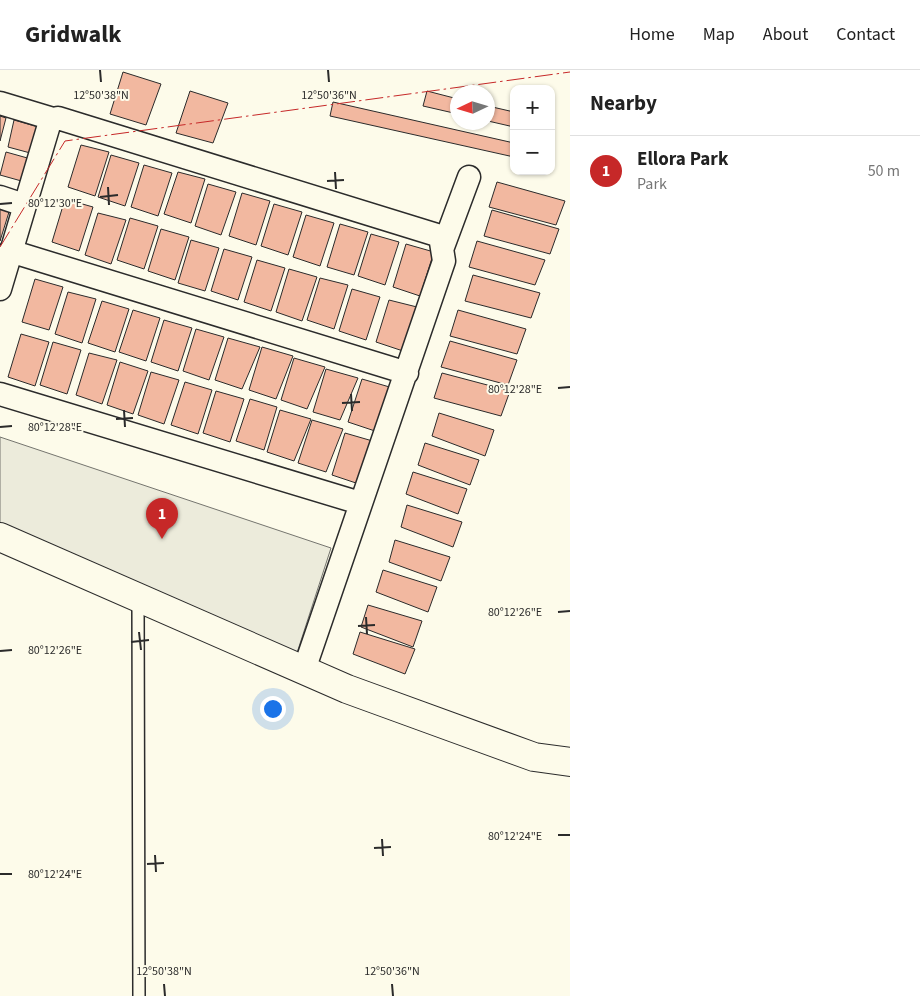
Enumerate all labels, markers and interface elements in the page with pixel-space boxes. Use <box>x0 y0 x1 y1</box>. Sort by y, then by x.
text: Gridwalk <box>25 17 121 52</box>
text: Home <box>629 22 675 47</box>
text: Map <box>703 22 735 47</box>
text: About <box>763 22 808 47</box>
text: Contact <box>836 22 895 47</box>
north arrow <box>450 85 495 130</box>
map controls <box>510 85 555 175</box>
button: + <box>510 85 555 130</box>
text: 12°50'38"N <box>73 87 129 104</box>
text: 12°50'36"N <box>301 87 357 104</box>
text: Nearby <box>590 88 657 118</box>
button: − <box>510 130 555 175</box>
text: Ellora Park <box>637 146 728 173</box>
text: 1 <box>602 160 610 182</box>
text: 50 m <box>868 160 900 182</box>
text: Park <box>637 173 667 195</box>
text: 80°12'30"E <box>28 195 82 212</box>
text: 80°12'28"E <box>488 381 542 398</box>
text: 80°12'28"E <box>28 419 82 436</box>
pin: 1 <box>146 498 178 539</box>
text: 80°12'26"E <box>488 604 542 621</box>
text: 80°12'26"E <box>28 642 82 659</box>
your location <box>260 696 286 722</box>
text: 80°12'24"E <box>488 828 542 845</box>
text: 80°12'24"E <box>28 866 82 883</box>
text: 12°50'38"N <box>136 963 192 980</box>
text: 12°50'36"N <box>364 963 420 980</box>

